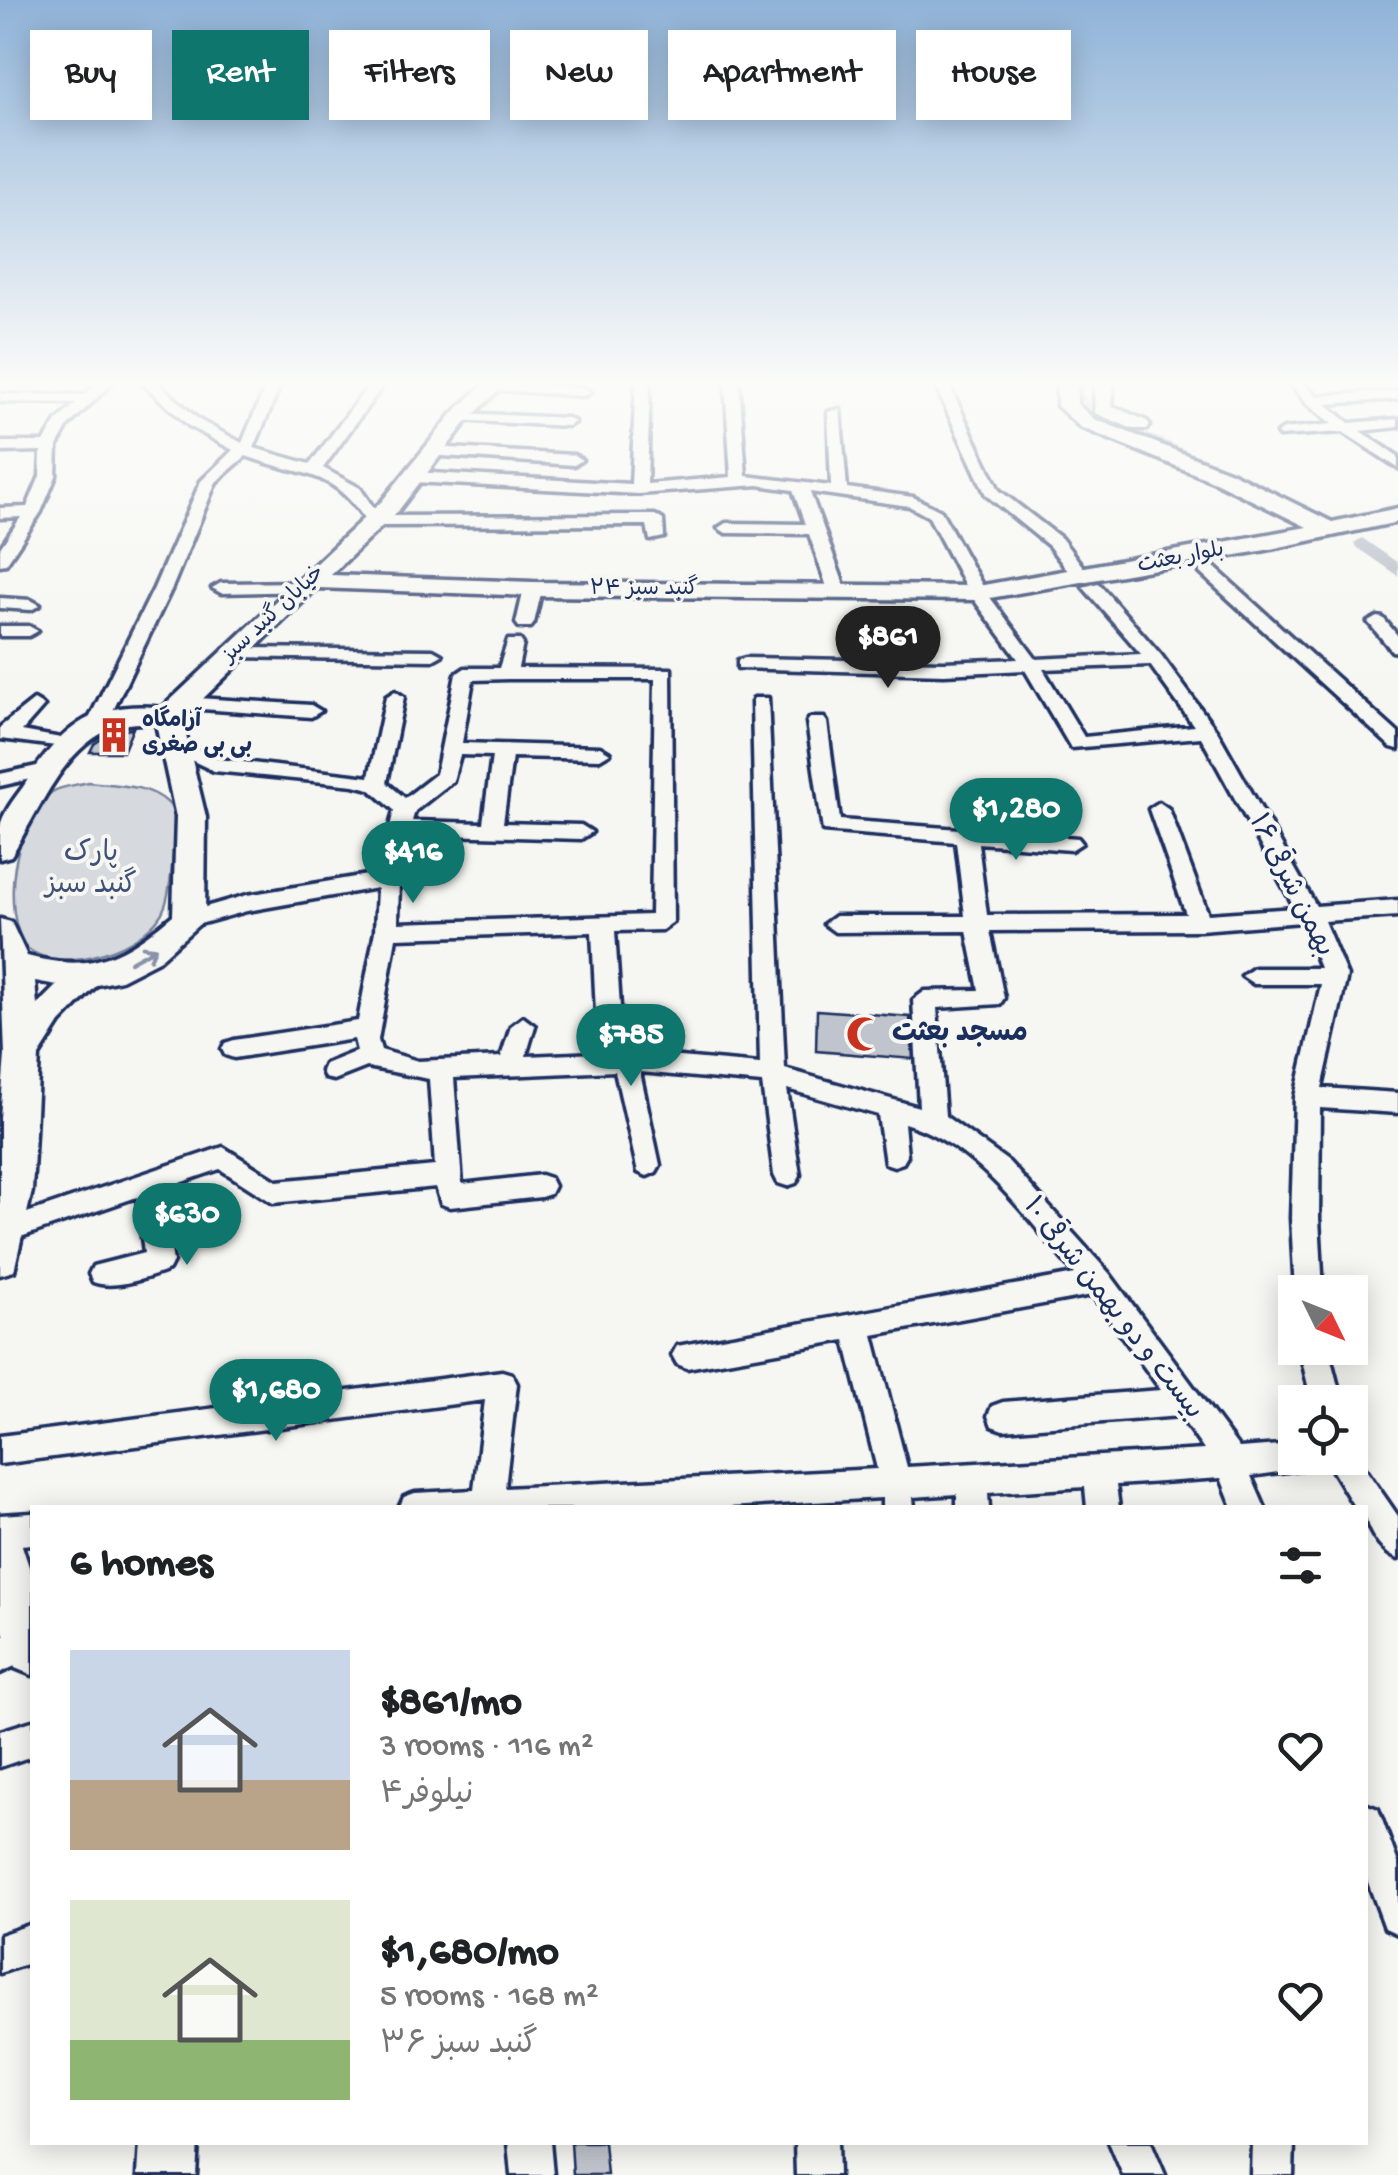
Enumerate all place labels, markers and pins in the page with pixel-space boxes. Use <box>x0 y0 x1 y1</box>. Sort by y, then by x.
pin: $861 <box>829 606 947 691</box>
place label: آرامگاه بی بی صغری <box>142 705 252 760</box>
building icon: آرامگاه بی بی صغری <box>95 716 133 754</box>
pin: $1,280 <box>935 778 1097 863</box>
pin: $416 <box>354 821 472 906</box>
pin: $785 <box>572 1004 690 1089</box>
mosque icon: مسجد بعثت <box>845 1015 883 1053</box>
place label: مسجد بعثت <box>892 1018 1028 1051</box>
pin: $630 <box>128 1183 246 1268</box>
pin: $1,680 <box>195 1359 357 1444</box>

